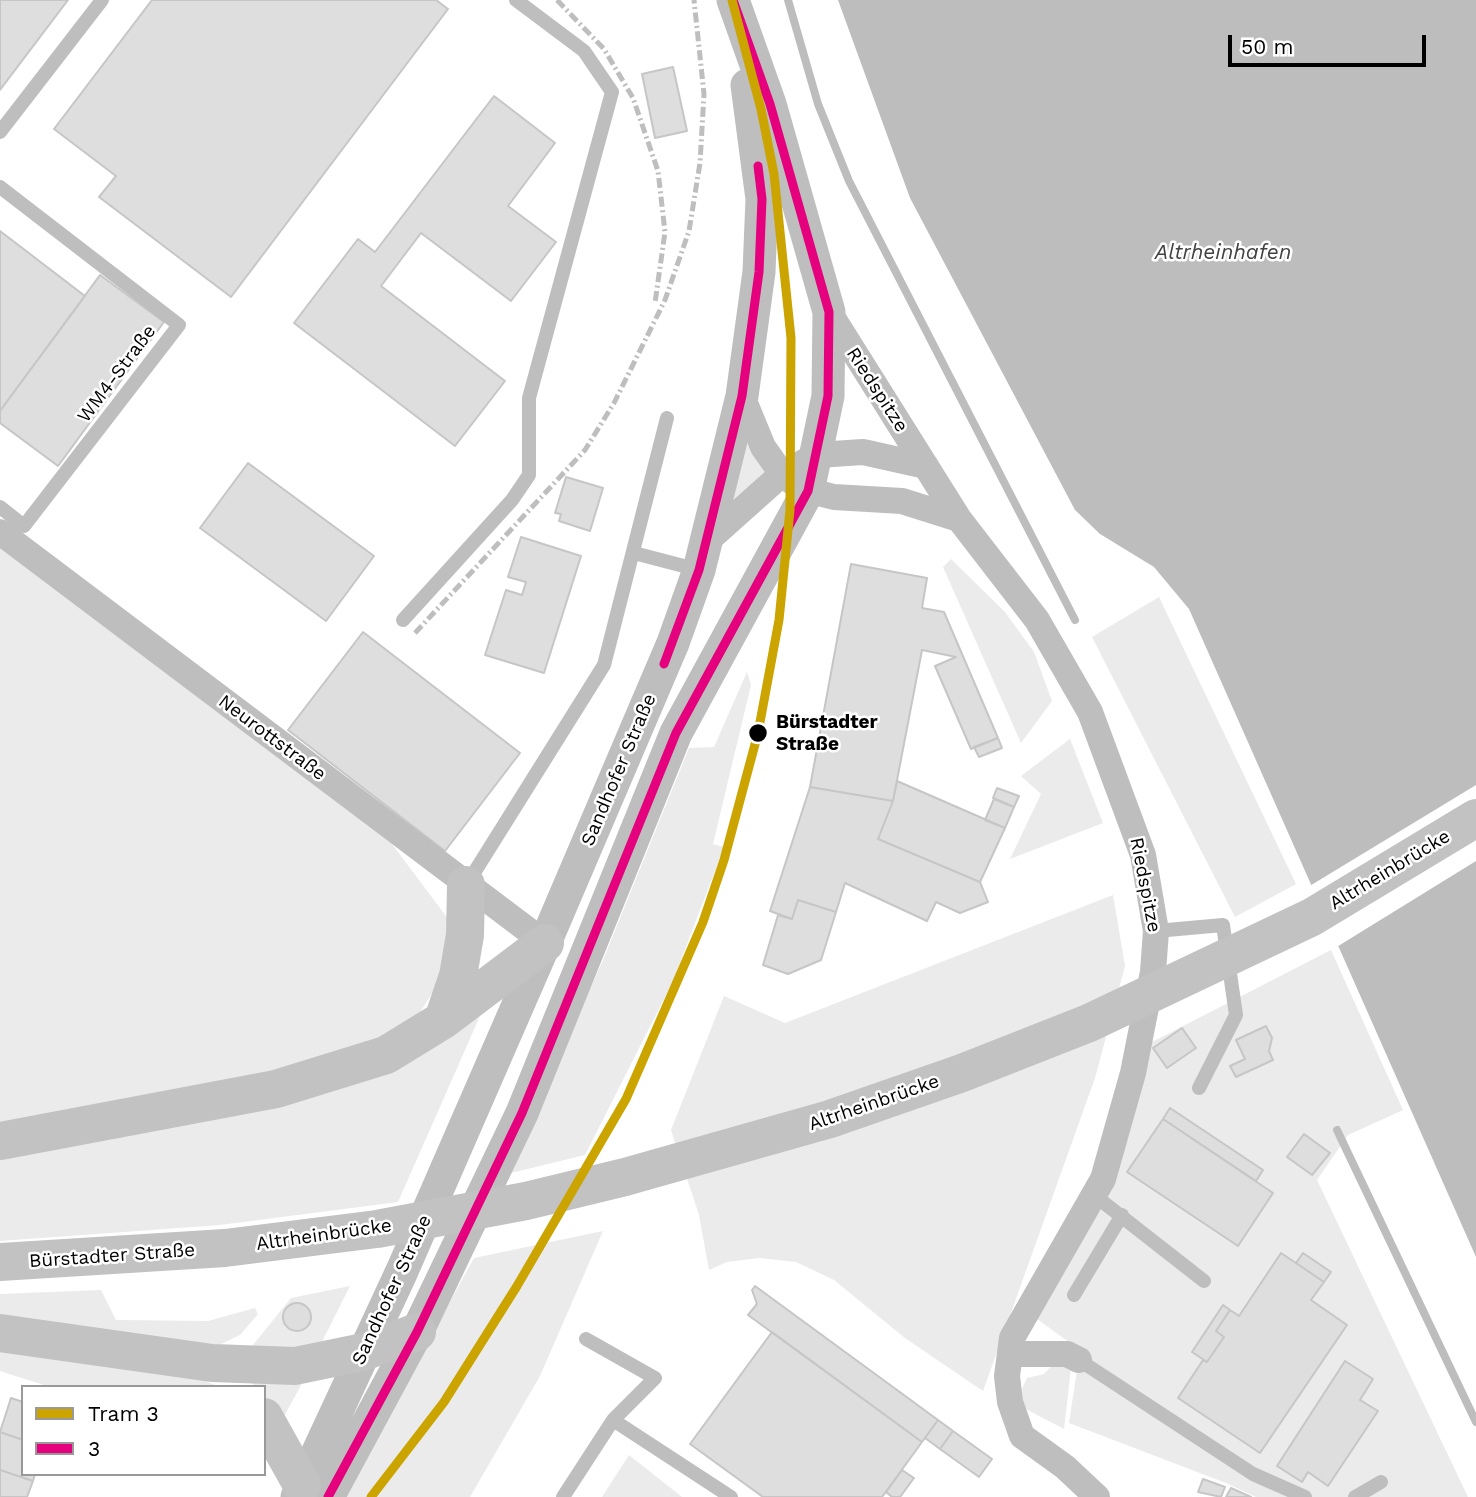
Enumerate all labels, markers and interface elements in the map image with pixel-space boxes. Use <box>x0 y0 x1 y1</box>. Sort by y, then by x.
scale bar <box>1231 21 1429 65</box>
text: 50 m <box>1241 34 1293 59</box>
water label: Altrheinhafen <box>1155 240 1291 266</box>
street label: WM4-Straße <box>73 321 161 427</box>
street label: Riedspitze <box>841 343 913 437</box>
street label: Neurottstraße <box>214 690 330 786</box>
street label: Sandhofer Straße <box>577 691 661 849</box>
place label: Bürstadter Straße <box>776 711 878 755</box>
marker: Bürstadter Straße <box>747 722 769 744</box>
street label: Altrheinbrücke <box>1326 825 1454 915</box>
street label: Riedspitze <box>1125 836 1165 934</box>
street label: Altrheinbrücke <box>806 1070 942 1136</box>
street label: Sandhofer Straße <box>347 1211 437 1369</box>
street label: Altrheinbrücke <box>255 1214 393 1256</box>
street label: Bürstadter Straße <box>28 1239 196 1273</box>
legend <box>21 1385 266 1476</box>
text: Tram 3 <box>88 1401 159 1426</box>
text: 3 <box>88 1436 100 1461</box>

